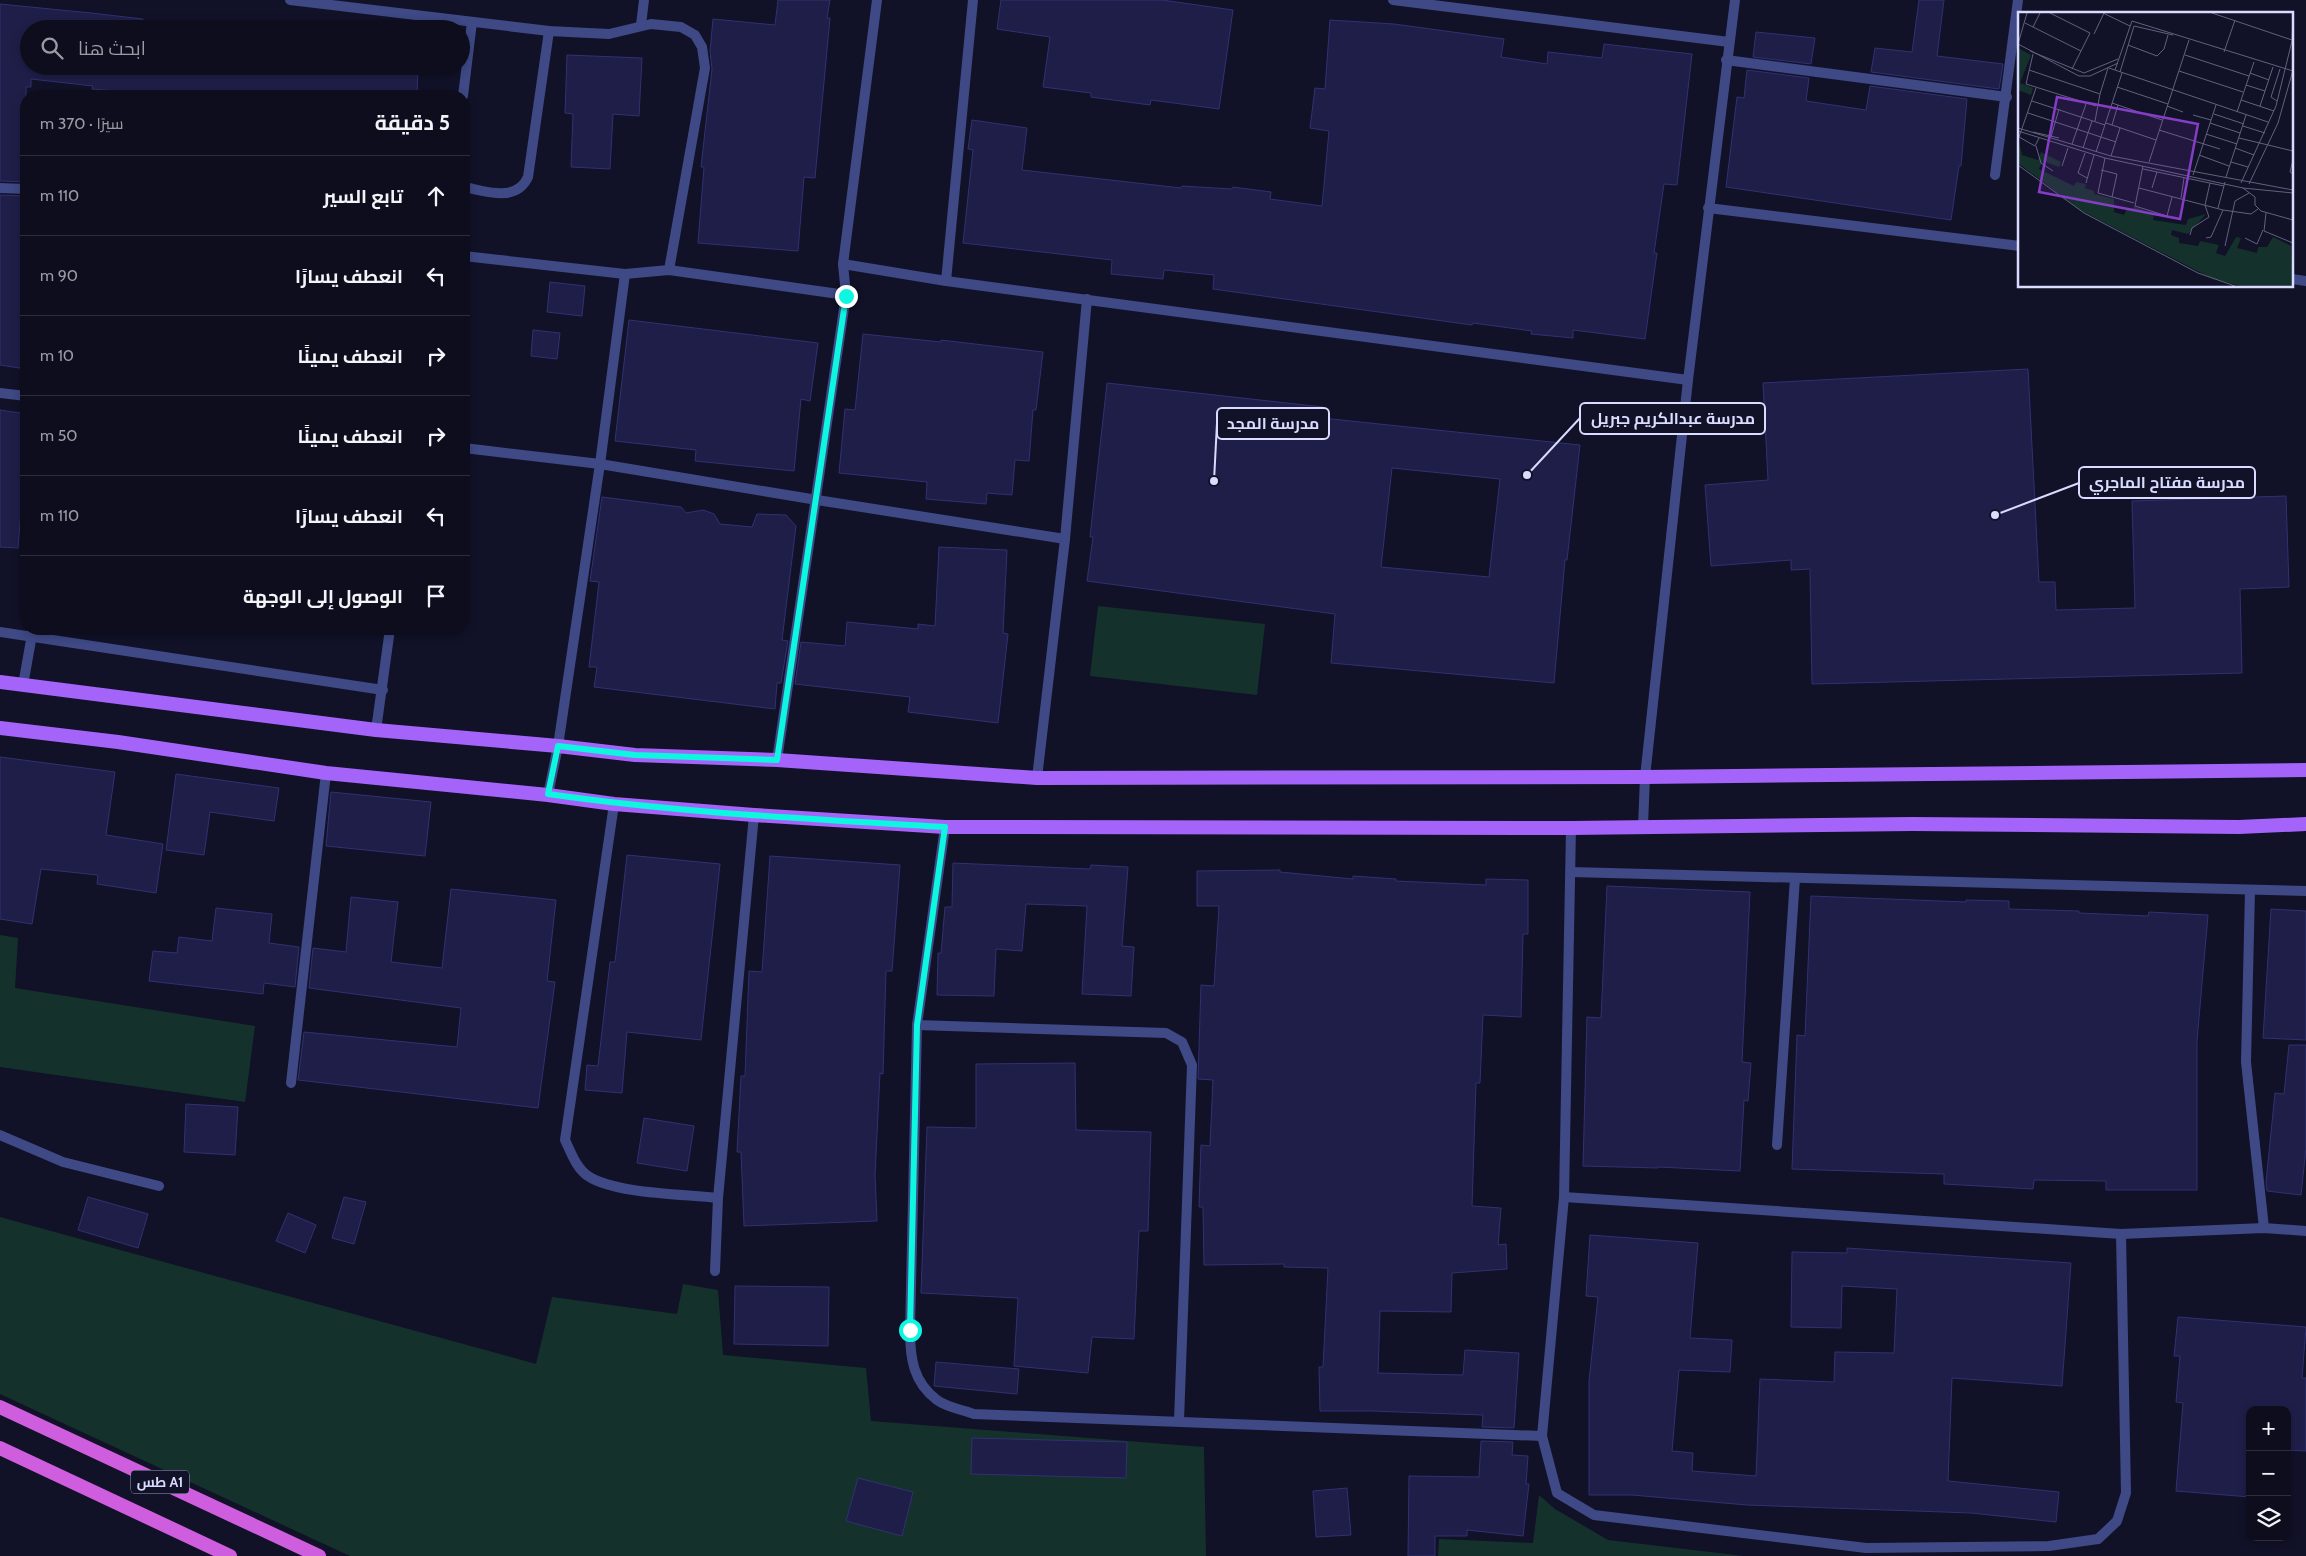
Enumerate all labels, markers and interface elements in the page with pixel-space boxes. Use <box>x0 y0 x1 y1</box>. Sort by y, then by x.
inset map <box>2018 12 2294 288</box>
search box <box>20 20 470 75</box>
icon: search <box>38 34 66 62</box>
text: ابحث هنا <box>78 37 146 60</box>
text: 5 دقيقة <box>375 110 450 135</box>
text: سيرًا · 370 m <box>40 114 123 133</box>
icon: ahead <box>422 182 450 210</box>
text: تابع السير <box>323 185 403 208</box>
text: 110 m <box>40 186 79 205</box>
icon: left <box>422 262 450 290</box>
text: انعطف يسارًا <box>295 265 403 288</box>
text: 90 m <box>40 266 78 285</box>
route end <box>835 285 858 308</box>
icon: right <box>422 342 450 370</box>
text: انعطف يمينًا <box>297 345 403 368</box>
text: 10 m <box>40 346 74 365</box>
callout: مدرسة عبدالكريم جبريل <box>1580 403 1765 434</box>
callout: مدرسة المجد <box>1217 408 1329 439</box>
text: مدرسة عبدالكريم جبريل <box>1591 409 1755 430</box>
text: مدرسة المجد <box>1227 414 1319 433</box>
icon: right <box>422 422 450 450</box>
text: انعطف يمينًا <box>297 425 403 448</box>
text: 50 m <box>40 426 77 445</box>
callout: مدرسة مفتاح الماجري <box>2079 467 2255 498</box>
text: مدرسة مفتاح الماجري <box>2089 473 2245 495</box>
icon: left <box>422 502 450 530</box>
text: انعطف يسارًا <box>295 505 403 528</box>
text: 110 m <box>40 506 79 525</box>
icon: arrive <box>422 582 450 610</box>
text: الوصول إلى الوجهة <box>243 585 403 608</box>
route start <box>899 1319 922 1342</box>
map controls <box>2246 1406 2291 1541</box>
button: + <box>2246 1406 2291 1451</box>
button: − <box>2246 1451 2291 1496</box>
road number: طس A1 <box>131 1470 189 1494</box>
button: layers <box>2246 1496 2291 1541</box>

